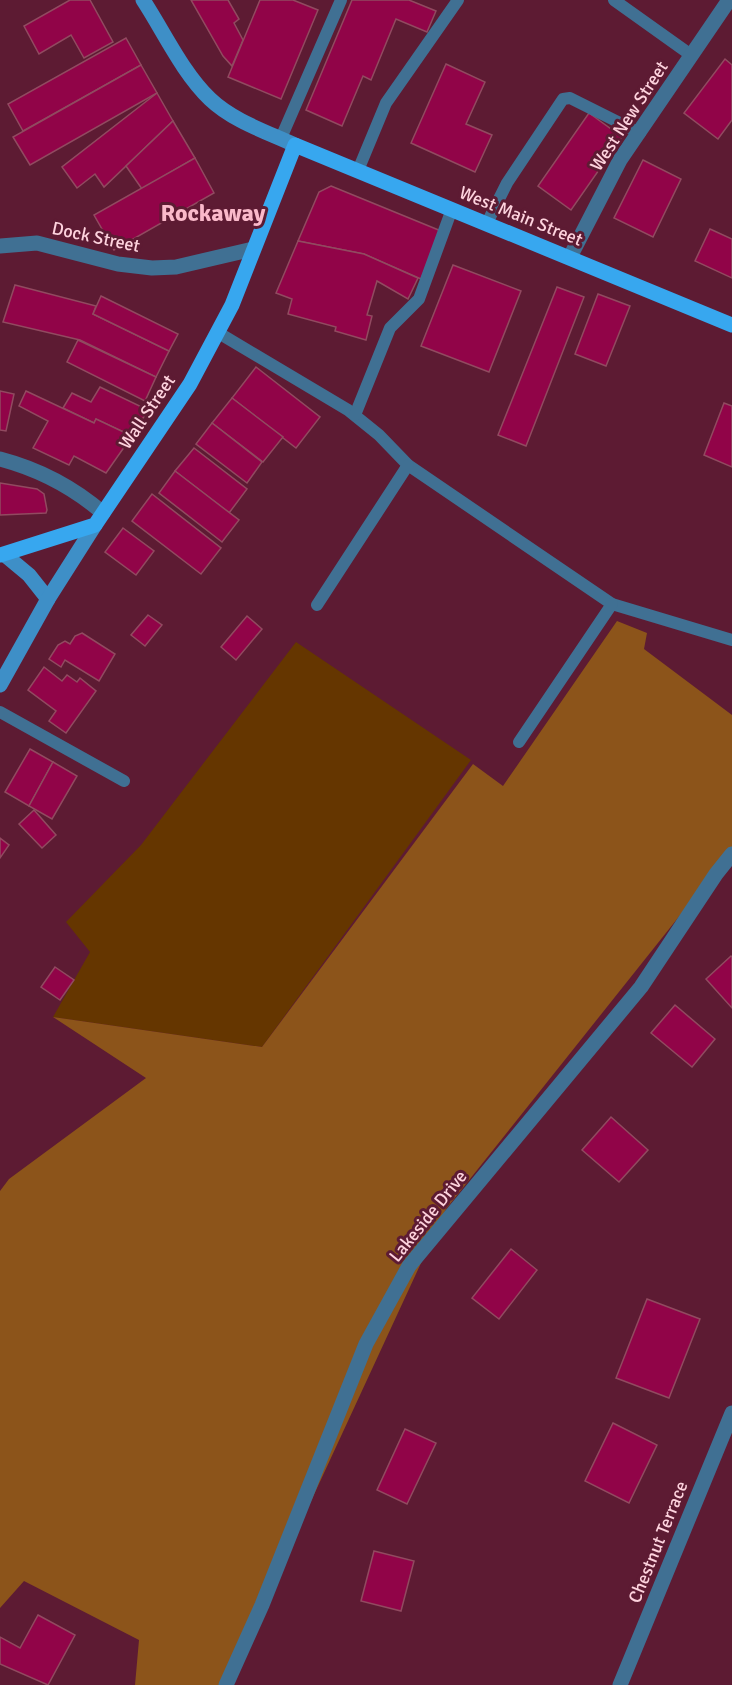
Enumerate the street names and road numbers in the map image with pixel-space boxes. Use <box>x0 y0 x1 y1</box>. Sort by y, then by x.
street label: West New Street <box>585 57 673 175</box>
street label: West Main Street <box>456 181 586 251</box>
street label: Dock Street <box>50 217 142 257</box>
street label: Wall Street <box>114 371 180 453</box>
street label: Lakeside Drive <box>384 1166 472 1266</box>
street label: Chestnut Terrace <box>624 1478 692 1606</box>

